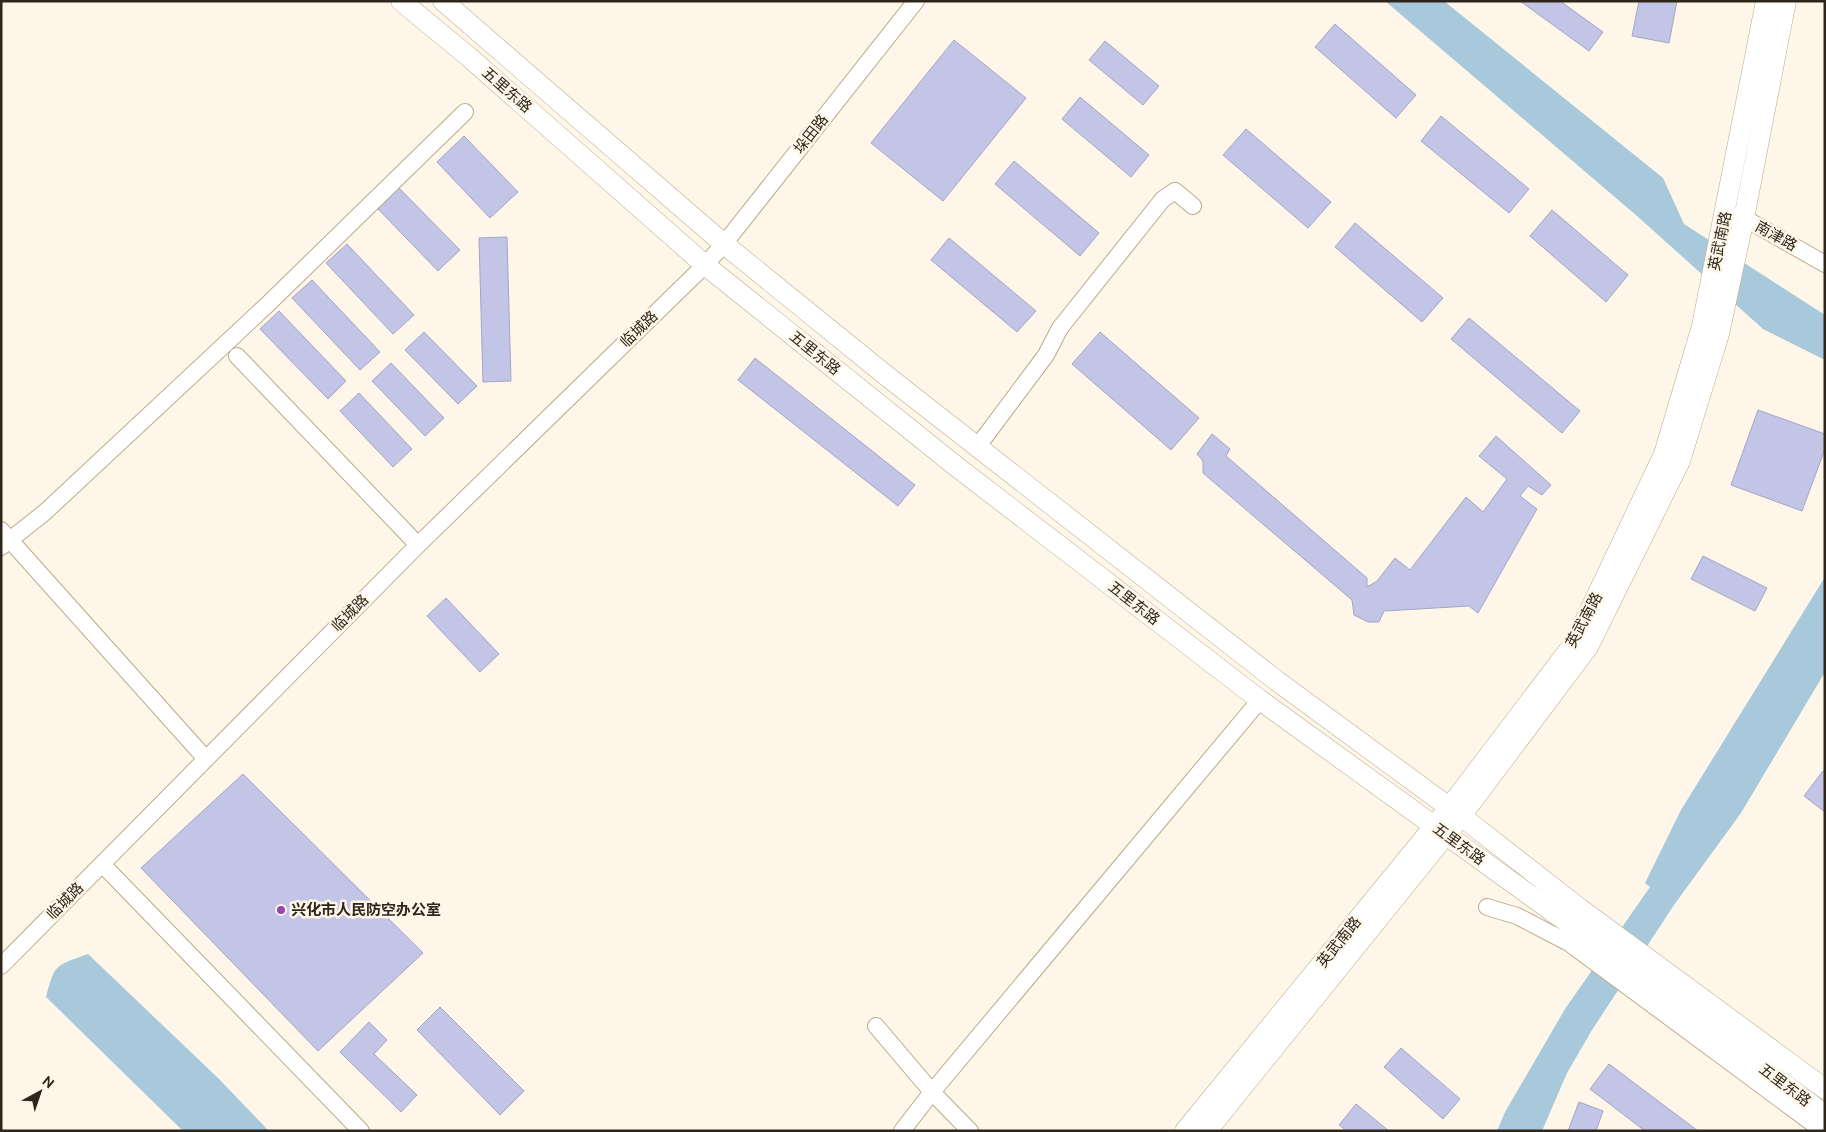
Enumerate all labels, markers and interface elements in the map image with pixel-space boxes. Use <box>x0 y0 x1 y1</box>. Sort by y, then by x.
street label: 五里东路 <box>479 64 536 116</box>
street label: 垛田路 <box>790 111 831 157</box>
street label: 英武南路 <box>1705 210 1734 272</box>
street label: 南津路 <box>1752 217 1800 254</box>
street label: 临城路 <box>617 307 661 350</box>
street label: 五里东路 <box>787 327 844 378</box>
street label: 五里东路 <box>1105 577 1163 628</box>
street label: 英武南路 <box>1562 589 1605 650</box>
street label: 临城路 <box>328 591 372 635</box>
street label: 五里东路 <box>1430 819 1489 868</box>
street label: 临城路 <box>43 879 87 923</box>
place label: 兴化市人民防空办公室 <box>291 901 441 918</box>
marker: 兴化市人民防空办公室 <box>275 904 287 916</box>
street label: 英武南路 <box>1313 913 1364 970</box>
street label: 五里东路 <box>1756 1060 1814 1109</box>
north arrow <box>15 1067 65 1117</box>
text: N <box>39 1073 58 1092</box>

